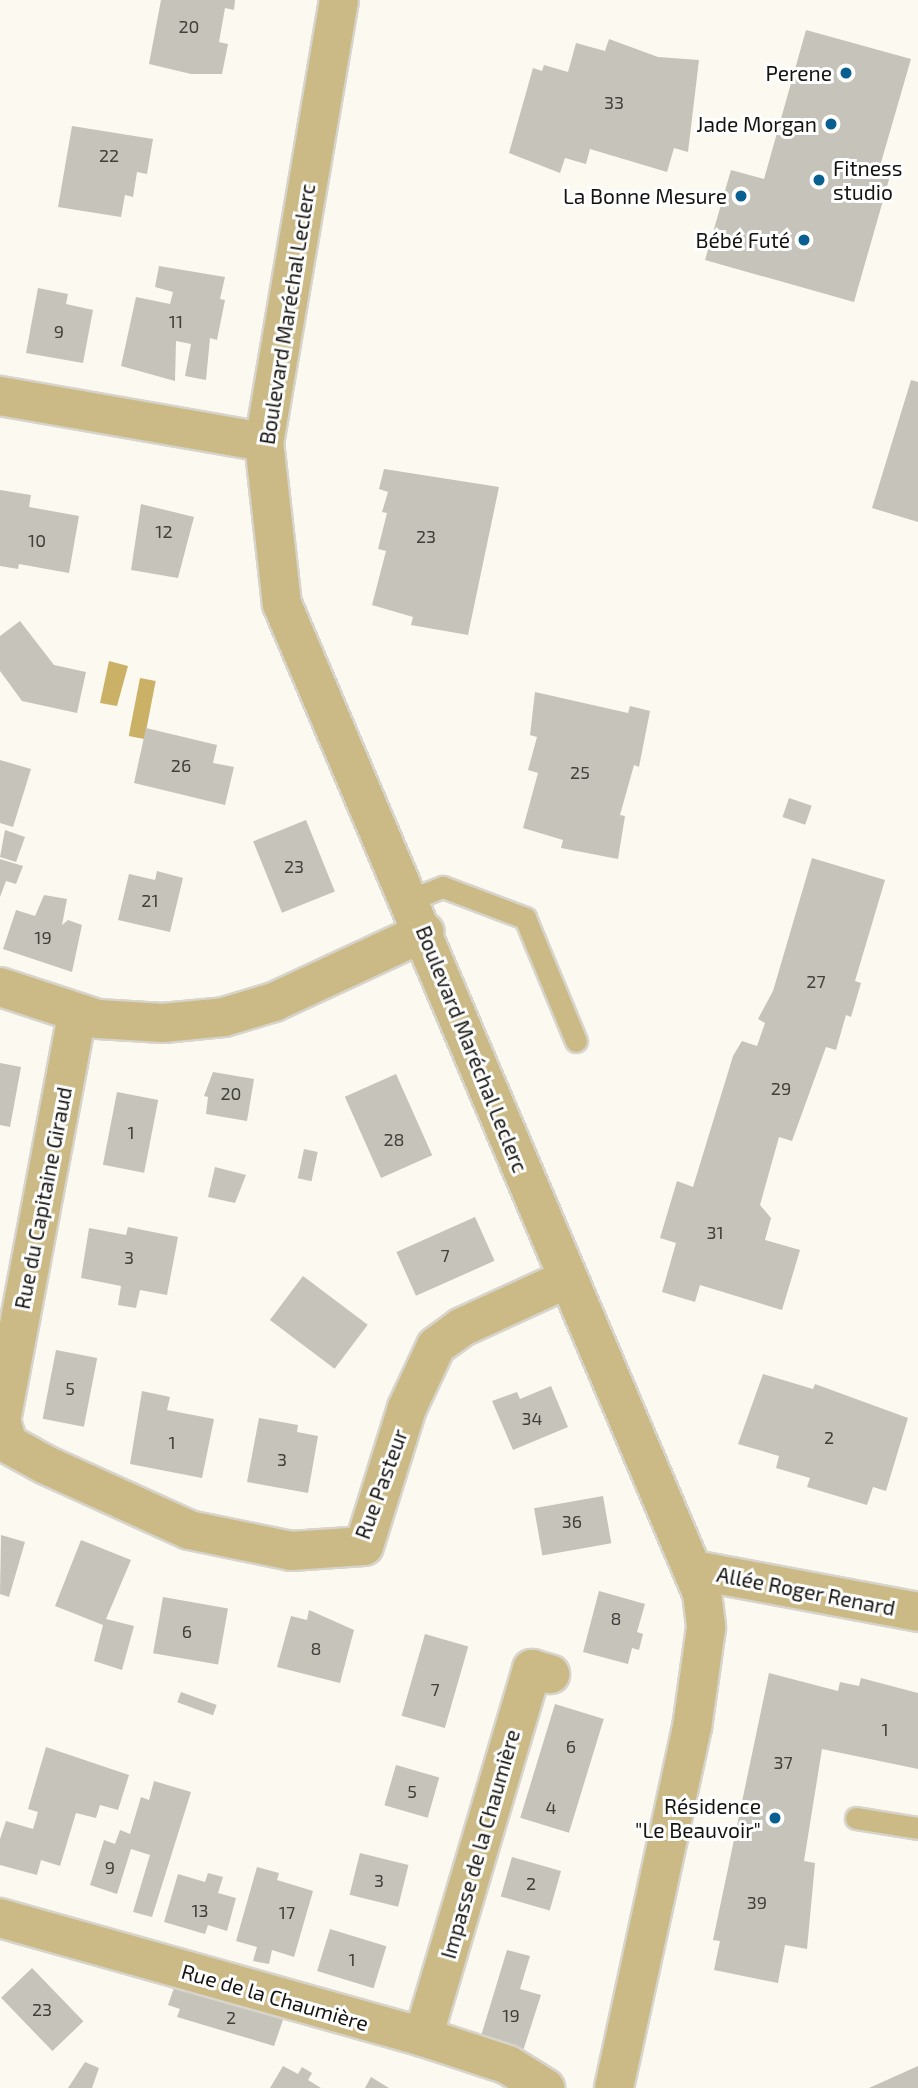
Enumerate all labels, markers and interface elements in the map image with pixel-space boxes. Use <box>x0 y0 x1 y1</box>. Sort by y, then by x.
house number: 20 <box>179 15 199 37</box>
place label: Perene <box>766 60 832 86</box>
marker: Perene <box>838 65 854 81</box>
house number: 33 <box>604 91 624 113</box>
place label: Jade Morgan <box>696 111 817 137</box>
marker: Jade Morgan <box>823 116 839 132</box>
house number: 22 <box>99 144 119 166</box>
place label: Fitness studio <box>833 155 902 205</box>
marker: Fitness studio <box>811 172 827 188</box>
street label: Boulevard Maréchal Leclerc <box>254 181 320 447</box>
place label: La Bonne Mesure <box>563 183 727 209</box>
marker: La Bonne Mesure <box>733 188 749 204</box>
place label: Bébé Futé <box>696 227 790 253</box>
marker: Bébé Futé <box>796 232 812 248</box>
house number: 11 <box>169 310 183 332</box>
house number: 9 <box>54 320 64 342</box>
house number: 12 <box>155 520 173 542</box>
house number: 23 <box>416 525 436 547</box>
house number: 10 <box>28 529 46 551</box>
house number: 26 <box>171 754 191 776</box>
house number: 25 <box>570 761 590 783</box>
house number: 23 <box>284 855 304 877</box>
house number: 21 <box>141 889 159 911</box>
street label: Boulevard Maréchal Leclerc <box>411 922 533 1176</box>
house number: 19 <box>34 926 52 948</box>
house number: 27 <box>806 970 826 992</box>
house number: 29 <box>771 1077 791 1099</box>
house number: 20 <box>221 1082 241 1104</box>
street label: Rue du Capitaine Giraud <box>9 1085 77 1311</box>
house number: 1 <box>127 1121 135 1143</box>
house number: 28 <box>383 1128 405 1150</box>
house number: 31 <box>706 1221 724 1243</box>
house number: 7 <box>440 1244 450 1266</box>
house number: 3 <box>124 1246 134 1268</box>
house number: 5 <box>65 1377 75 1399</box>
house number: 34 <box>521 1407 543 1429</box>
street label: Rue Pasteur <box>349 1426 413 1542</box>
house number: 2 <box>824 1426 834 1448</box>
house number: 1 <box>168 1431 176 1453</box>
house number: 3 <box>277 1448 287 1470</box>
house number: 36 <box>562 1510 582 1532</box>
street label: Allée Roger Renard <box>714 1561 898 1621</box>
house number: 8 <box>611 1607 621 1629</box>
house number: 6 <box>182 1620 192 1642</box>
house number: 8 <box>311 1637 321 1659</box>
house number: 7 <box>430 1678 440 1700</box>
house number: 1 <box>881 1718 889 1740</box>
street label: Impasse de la Chaumière <box>435 1726 525 1962</box>
house number: 6 <box>566 1735 576 1757</box>
house number: 37 <box>773 1751 793 1773</box>
house number: 5 <box>407 1780 417 1802</box>
place label: Résidence "Le Beauvoir" <box>635 1793 761 1843</box>
house number: 4 <box>545 1796 557 1818</box>
marker: Résidence "Le Beauvoir" <box>767 1810 783 1826</box>
house number: 9 <box>105 1856 115 1878</box>
house number: 3 <box>374 1869 384 1891</box>
house number: 2 <box>526 1872 536 1894</box>
house number: 39 <box>747 1891 767 1913</box>
house number: 13 <box>191 1899 209 1921</box>
house number: 17 <box>279 1901 295 1923</box>
house number: 1 <box>348 1948 356 1970</box>
street label: Rue de la Chaumière <box>179 1958 371 2036</box>
house number: 23 <box>32 1998 52 2020</box>
house number: 19 <box>502 2004 520 2026</box>
house number: 2 <box>226 2006 236 2028</box>

